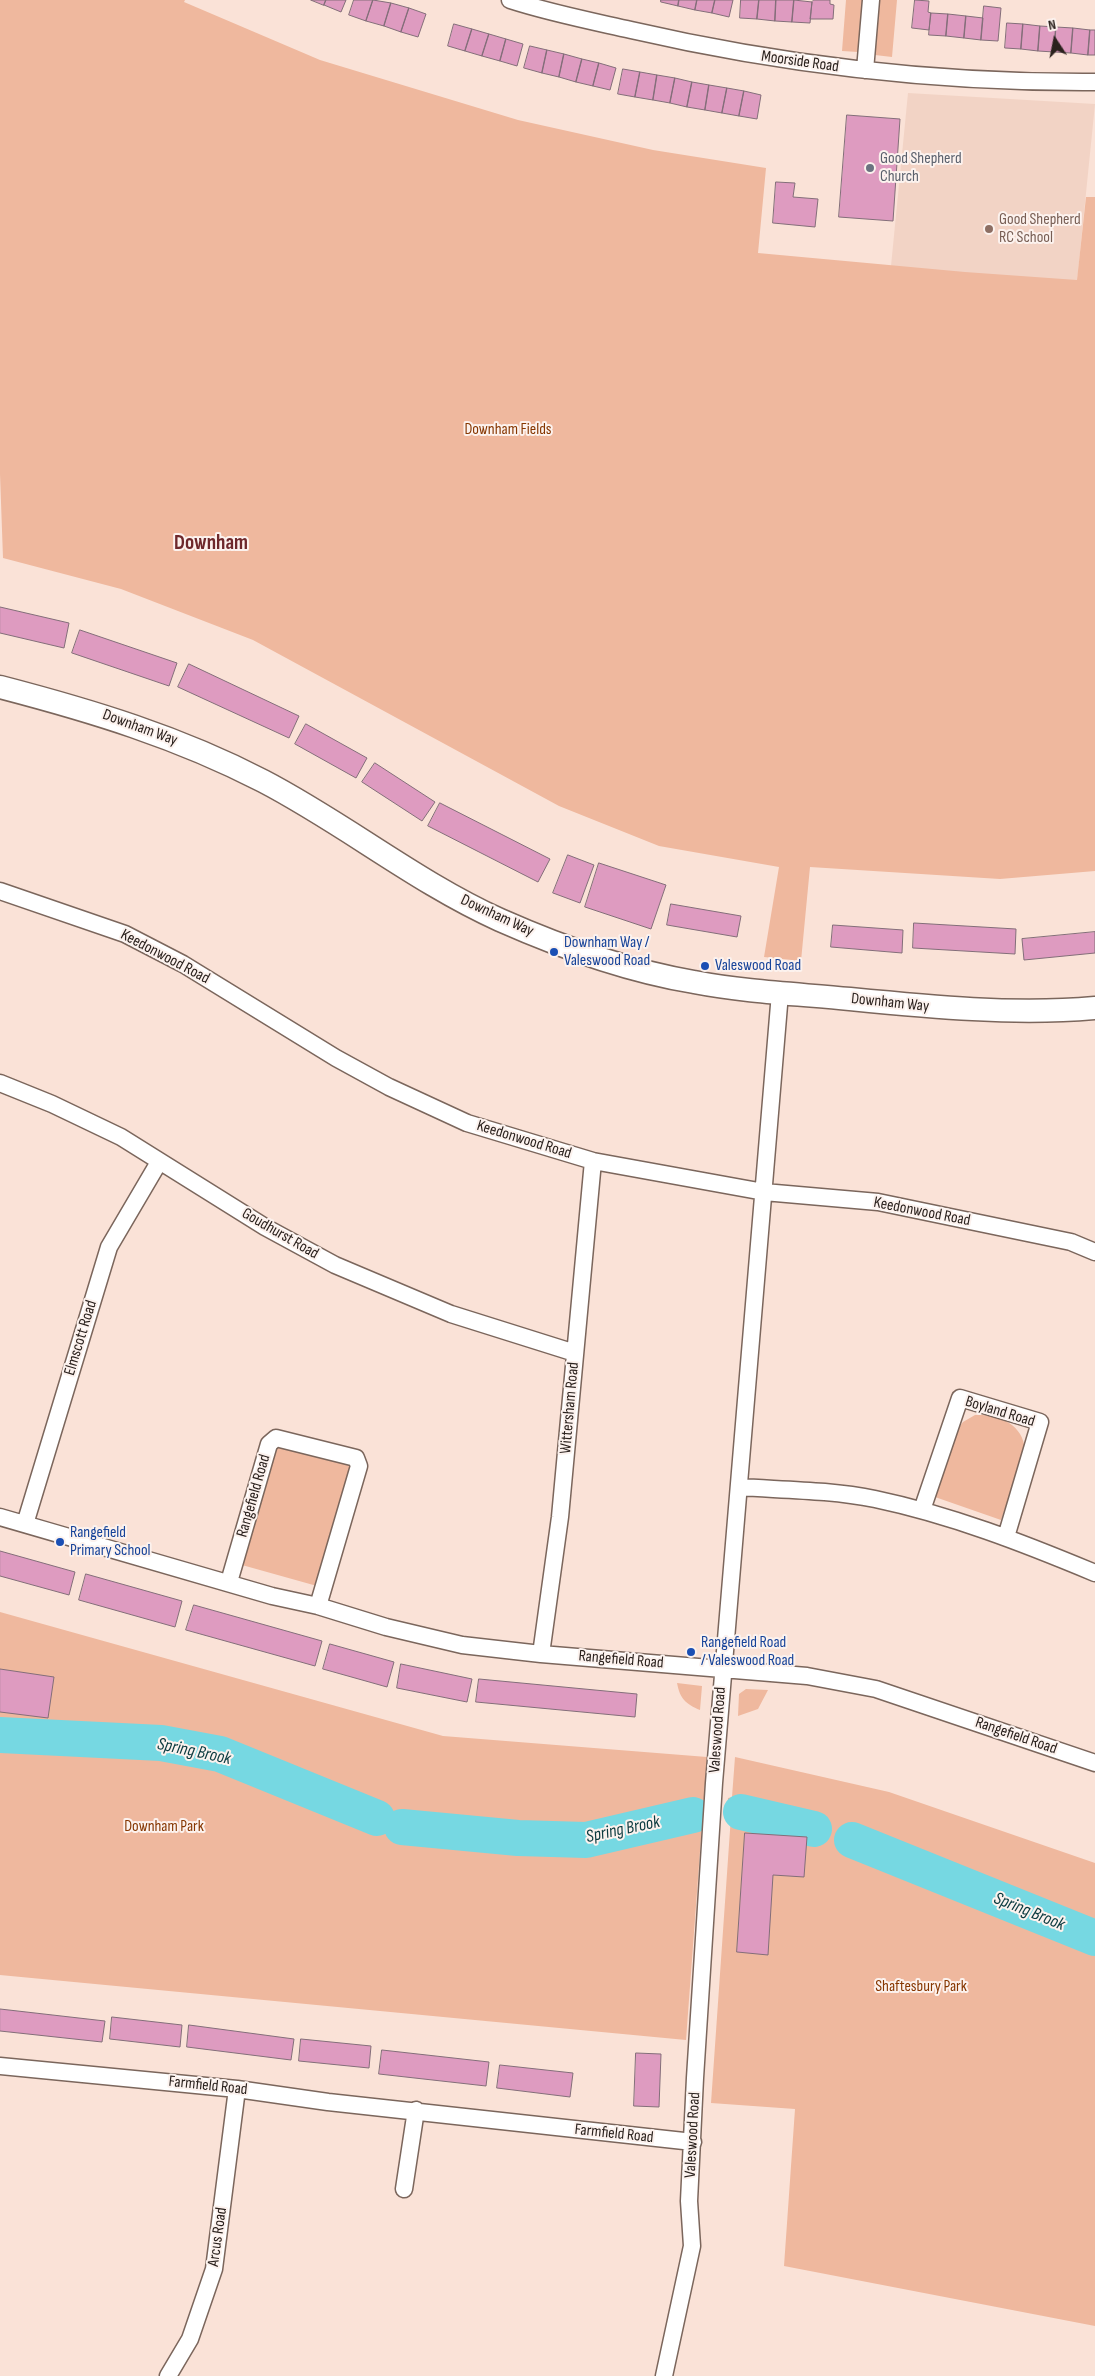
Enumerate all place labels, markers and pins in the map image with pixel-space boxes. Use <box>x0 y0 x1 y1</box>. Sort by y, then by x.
place label: Good Shepherd Church <box>880 149 962 187</box>
marker: Good Shepherd Church <box>864 162 876 174</box>
place label: Good Shepherd RC School <box>999 210 1081 248</box>
marker: Good Shepherd RC School <box>983 223 995 235</box>
place label: Downham Way / Valeswood Road <box>564 933 650 971</box>
marker: Downham Way / Valeswood Road <box>548 946 560 958</box>
place label: Valeswood Road <box>715 956 801 976</box>
marker: Valeswood Road <box>699 960 711 972</box>
place label: Rangefield Primary School <box>70 1523 151 1561</box>
marker: Rangefield Primary School <box>54 1536 66 1548</box>
place label: Rangefield Road / Valeswood Road <box>701 1633 794 1671</box>
marker: Rangefield Road / Valeswood Road <box>685 1646 697 1658</box>

